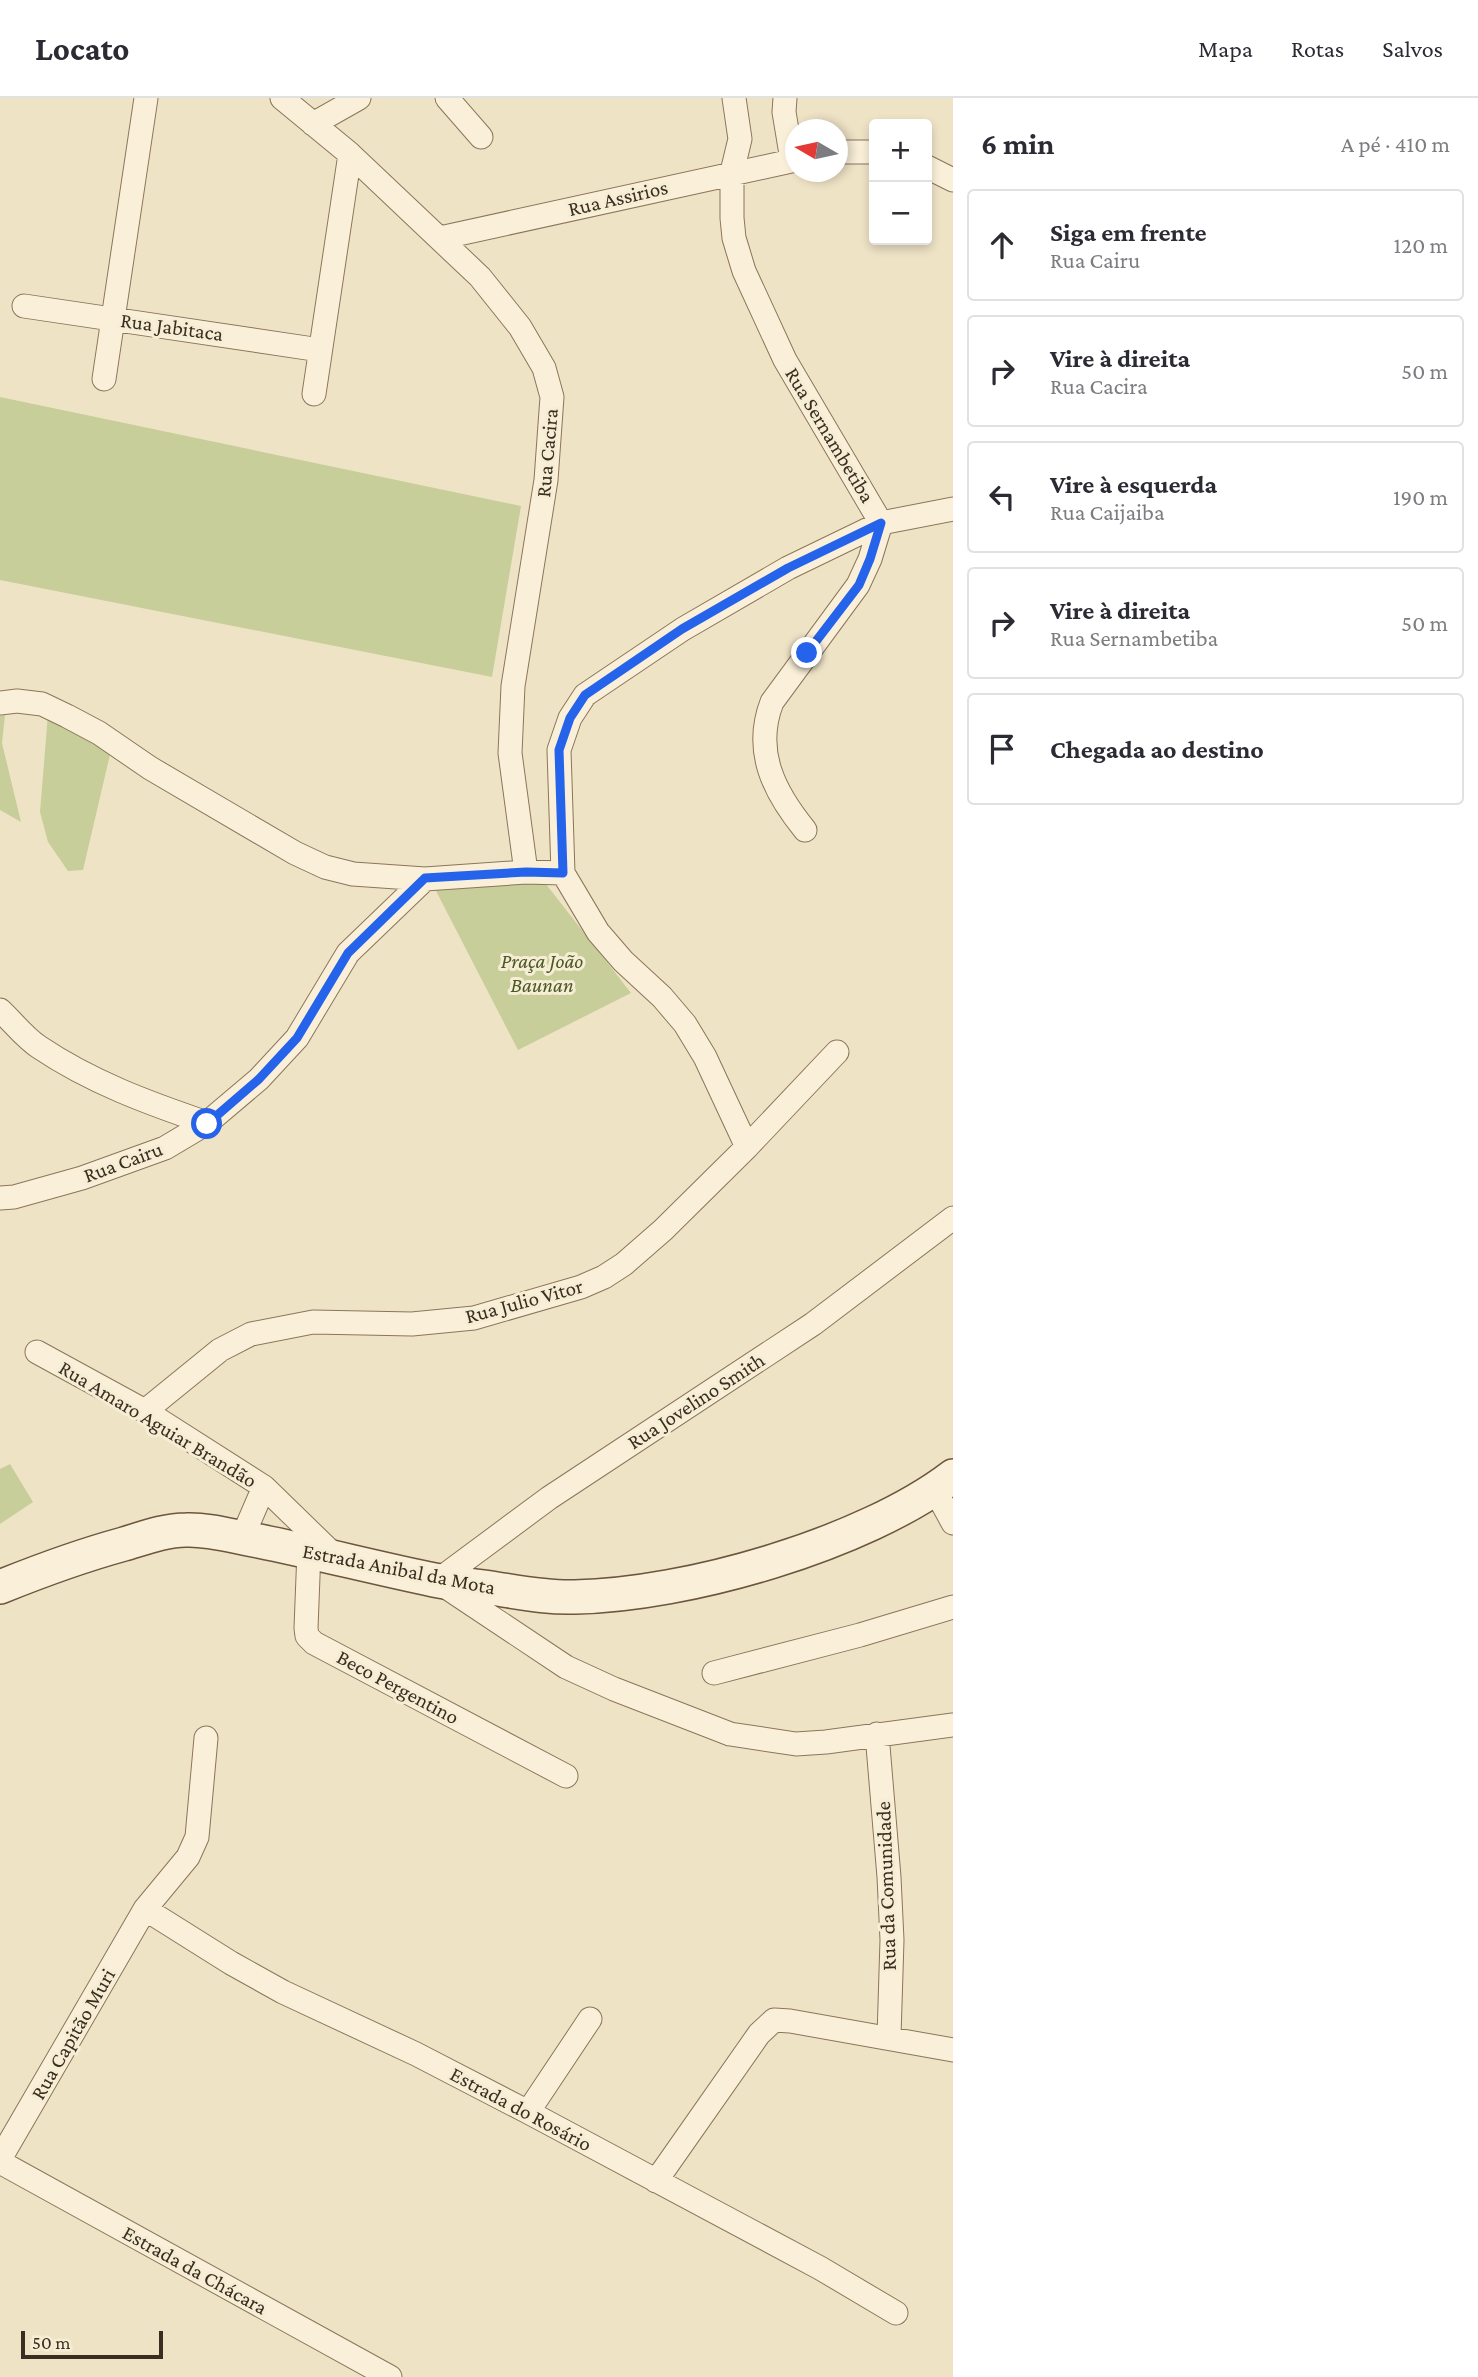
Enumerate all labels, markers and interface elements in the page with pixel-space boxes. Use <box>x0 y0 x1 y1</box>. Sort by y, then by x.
text: Locato <box>35 30 130 67</box>
text: Mapa <box>1198 35 1253 62</box>
text: Rotas <box>1291 35 1344 62</box>
text: Salvos <box>1382 35 1443 62</box>
north arrow <box>785 119 848 182</box>
map controls <box>869 119 932 245</box>
button: + <box>869 119 932 182</box>
text: 6 min <box>981 127 1054 160</box>
text: A pé · 410 m <box>1341 131 1450 157</box>
street label: Rua Assirios <box>566 175 670 221</box>
button: − <box>869 182 932 245</box>
text: Siga em frente <box>1050 218 1207 247</box>
icon: ahead <box>983 226 1021 264</box>
text: 120 m <box>1394 232 1448 258</box>
text: Rua Cairu <box>1050 247 1140 273</box>
street label: Rua Jabitaca <box>119 308 225 346</box>
text: Vire à direita <box>1050 344 1190 373</box>
icon: right <box>983 352 1021 390</box>
text: 50 m <box>1401 358 1448 384</box>
street label: Rua Sernambetiba <box>780 363 880 507</box>
text: Rua Cacira <box>1050 373 1148 399</box>
street label: Rua Cacira <box>531 407 563 498</box>
text: Vire à esquerda <box>1050 470 1217 499</box>
icon: left <box>983 478 1021 516</box>
text: 190 m <box>1393 484 1448 510</box>
text: Rua Caijaiba <box>1050 499 1165 525</box>
text: Vire à direita <box>1050 596 1190 625</box>
icon: right <box>983 604 1021 642</box>
text: 50 m <box>1401 610 1448 636</box>
text: Rua Sernambetiba <box>1050 625 1218 651</box>
route end <box>791 637 822 668</box>
icon: arrive <box>983 730 1021 768</box>
text: Chegada ao destino <box>1050 735 1264 764</box>
park label: Praça João Baunan <box>501 949 583 997</box>
route start <box>191 1108 222 1139</box>
street label: Rua Cairu <box>80 1137 166 1187</box>
street label: Rua Julio Vitor <box>463 1274 586 1328</box>
street label: Rua Jovelino Smith <box>623 1348 769 1454</box>
street label: Rua Amaro Aguiar Brandão <box>55 1355 261 1493</box>
street label: Estrada Anibal da Mota <box>301 1539 498 1600</box>
street label: Beco Pergentino <box>333 1645 463 1729</box>
street label: Rua da Comunidade <box>871 1801 901 1971</box>
street label: Rua Capitão Muri <box>26 1964 120 2104</box>
street label: Estrada do Rosário <box>446 2062 596 2156</box>
street label: Estrada da Chácara <box>119 2220 272 2320</box>
scale bar <box>21 2328 163 2360</box>
text: 50 m <box>32 2332 71 2353</box>

